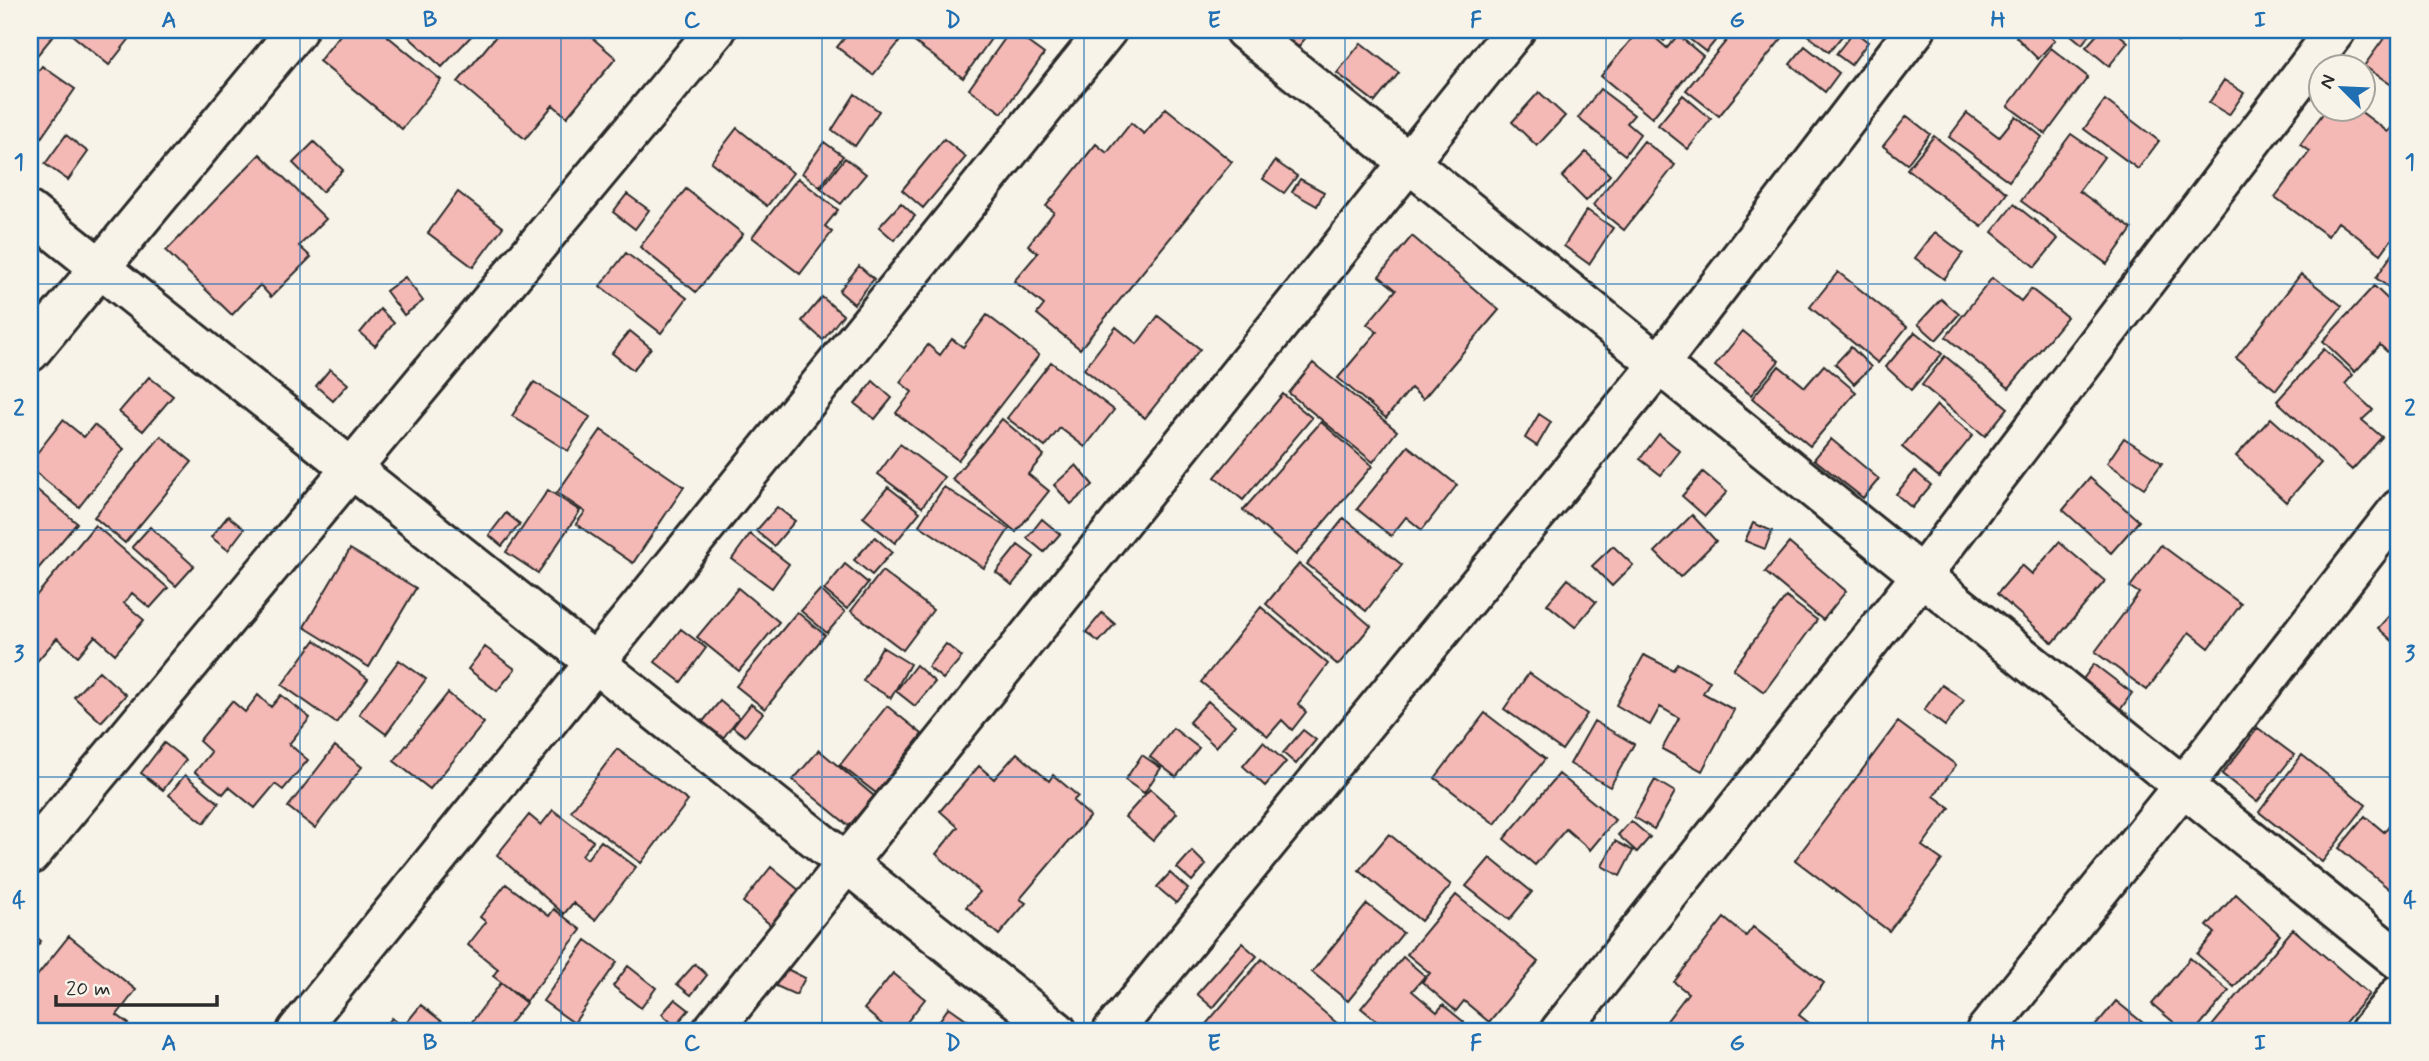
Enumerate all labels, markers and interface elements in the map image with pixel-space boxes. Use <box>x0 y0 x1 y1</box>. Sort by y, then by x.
text: A <box>161 6 177 36</box>
text: B <box>423 6 438 36</box>
text: C <box>684 6 701 36</box>
text: D <box>945 6 961 36</box>
text: E <box>1207 6 1221 36</box>
text: F <box>1470 6 1482 36</box>
text: G <box>1729 6 1745 36</box>
text: H <box>1990 6 2006 36</box>
text: I <box>2254 6 2266 36</box>
north arrow <box>2306 52 2376 122</box>
text: N <box>2314 71 2342 93</box>
text: 1 <box>14 148 24 178</box>
text: 1 <box>2405 148 2415 178</box>
text: 2 <box>13 394 25 424</box>
text: 2 <box>2404 394 2416 424</box>
text: 3 <box>14 640 25 670</box>
text: 3 <box>2405 640 2416 670</box>
text: 4 <box>12 886 26 916</box>
text: 4 <box>2403 886 2417 916</box>
scale bar <box>56 963 217 1007</box>
text: 20 m <box>66 975 111 1003</box>
text: A <box>161 1029 177 1059</box>
text: B <box>423 1029 438 1059</box>
text: C <box>684 1029 701 1059</box>
text: D <box>945 1029 961 1059</box>
text: E <box>1207 1029 1221 1059</box>
text: F <box>1470 1029 1482 1059</box>
text: G <box>1729 1029 1745 1059</box>
text: H <box>1990 1029 2006 1059</box>
text: I <box>2254 1029 2266 1059</box>

